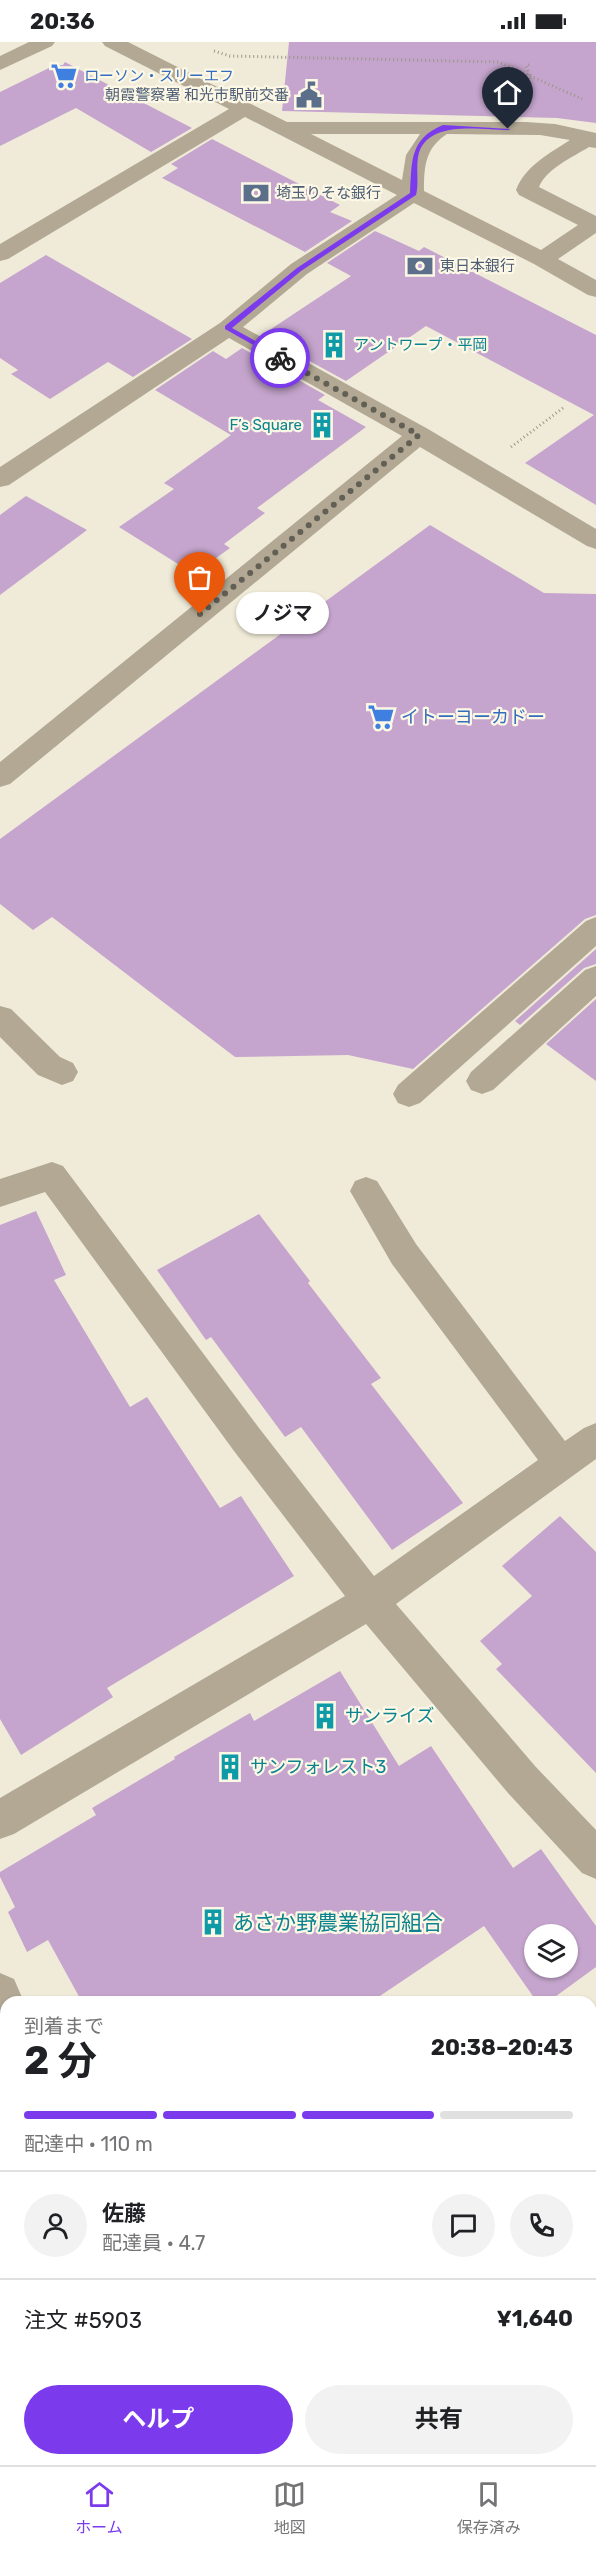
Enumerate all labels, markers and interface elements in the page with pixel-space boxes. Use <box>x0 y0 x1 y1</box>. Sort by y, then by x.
text: 20:36 <box>30 8 95 35</box>
supermarket icon: ローソン・スリーエフ <box>49 61 79 91</box>
place label: ローソン・スリーエフ <box>84 67 234 85</box>
pin <box>482 67 533 129</box>
icon: home <box>491 76 524 109</box>
public building icon: 朝霞警察署 和光市駅前交番 <box>294 80 324 110</box>
place label: 朝霞警察署 和光市駅前交番 <box>105 86 289 104</box>
bank icon: 埼玉りそな銀行 <box>241 178 271 208</box>
place label: 埼玉りそな銀行 <box>276 184 381 202</box>
bank icon: 東日本銀行 <box>405 251 435 281</box>
place label: 東日本銀行 <box>440 257 515 275</box>
courier <box>250 328 310 388</box>
building icon: アントワープ・平岡 <box>319 330 349 360</box>
place label: アントワープ・平岡 <box>354 336 488 354</box>
icon: bike <box>264 342 297 375</box>
building icon: F’s Square <box>307 410 337 440</box>
place label: F’s Square <box>229 416 302 434</box>
pin <box>174 552 225 614</box>
icon: bag <box>183 561 216 594</box>
callout: ノジマ <box>236 593 329 635</box>
text: ノジマ <box>253 601 313 625</box>
supermarket icon: イトーヨーカドー <box>366 702 396 732</box>
place label: イトーヨーカドー <box>401 706 545 728</box>
building icon: サンライズ <box>310 1701 340 1731</box>
place label: サンライズ <box>345 1705 434 1727</box>
building icon: サンフォレスト3 <box>215 1752 245 1782</box>
place label: サンフォレスト3 <box>250 1756 386 1778</box>
building icon: あさか野農業協同組合 <box>198 1907 228 1937</box>
place label: あさか野農業協同組合 <box>233 1910 443 1935</box>
map controls <box>524 1924 578 1978</box>
button: layers <box>524 1924 578 1978</box>
text: 到着まで <box>24 2014 104 2038</box>
text: 20:38–20:43 <box>431 2034 573 2061</box>
text: 2 分 <box>24 2038 97 2084</box>
text: 配達中 · 110 m <box>24 2132 153 2156</box>
button: person <box>24 2194 87 2257</box>
button: chat <box>432 2194 495 2257</box>
button: phone <box>510 2194 573 2257</box>
text: 佐藤 <box>102 2200 146 2227</box>
text: 配達員 · 4.7 <box>102 2231 205 2255</box>
text: ¥1,640 <box>497 2305 573 2332</box>
text: 注文 #5903 <box>24 2307 142 2334</box>
button: ヘルプ <box>24 2385 293 2454</box>
button: 共有 <box>305 2385 573 2454</box>
tab: ホーム <box>75 2478 123 2538</box>
tab: 地図 <box>273 2478 306 2538</box>
tab: 保存済み <box>457 2478 521 2538</box>

